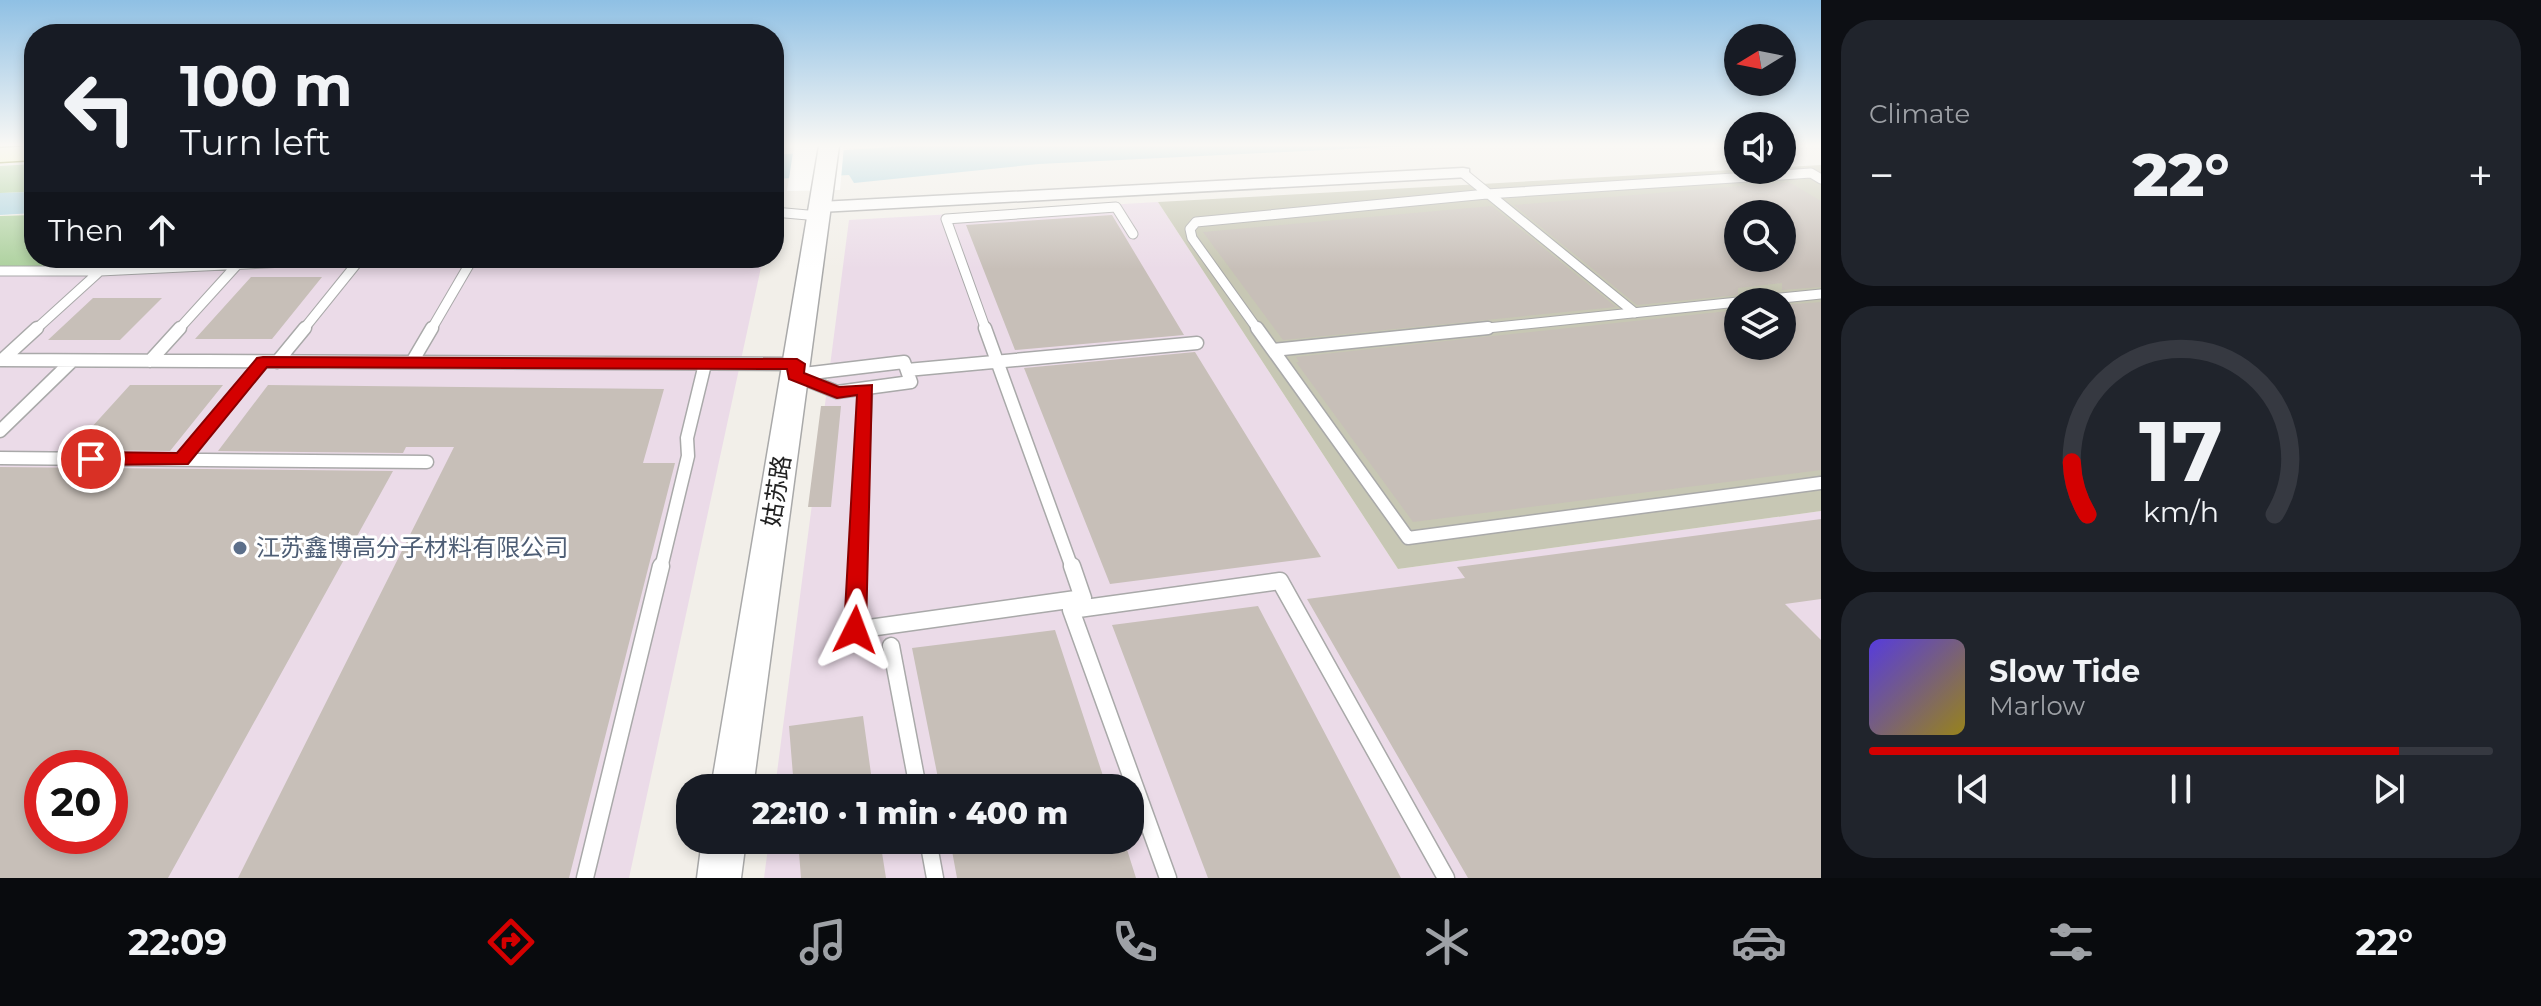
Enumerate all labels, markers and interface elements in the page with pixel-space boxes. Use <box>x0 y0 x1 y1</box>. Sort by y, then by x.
north arrow <box>1724 24 1796 96</box>
map controls <box>1724 24 1796 360</box>
text: 100 m <box>180 52 353 120</box>
icon: left <box>48 56 152 160</box>
text: Climate <box>1869 98 1970 130</box>
button: sound <box>1724 112 1796 184</box>
text: Turn left <box>180 120 331 164</box>
text: 22° <box>2133 138 2229 211</box>
text: − <box>1869 148 1894 202</box>
text: + <box>2468 148 2493 202</box>
button: search <box>1724 200 1796 272</box>
icon: ahead <box>140 208 184 252</box>
text: Then <box>48 212 124 249</box>
button: layers <box>1724 288 1796 360</box>
text: 17 <box>2139 400 2223 502</box>
pin <box>57 425 125 493</box>
icon: arrive <box>69 437 113 481</box>
street label: 姑苏路 <box>757 453 796 529</box>
text: km/h <box>2143 494 2219 529</box>
place label: 江苏鑫博高分子材料有限公司 <box>256 533 568 562</box>
marker: 江苏鑫博高分子材料有限公司 <box>231 539 249 557</box>
position arrow <box>813 588 897 672</box>
text: Slow Tide <box>1989 653 2140 690</box>
text: Marlow <box>1989 690 2085 722</box>
speed limit sign: 20 <box>24 750 128 854</box>
icon: previous <box>1951 767 1995 811</box>
icon: pause <box>2159 767 2203 811</box>
icon: next <box>2367 767 2411 811</box>
text: 22:10 · 1 min · 400 m <box>752 795 1068 832</box>
icon: directions <box>483 914 539 970</box>
icon: music <box>795 914 851 970</box>
icon: phone <box>1107 914 1163 970</box>
icon: climate <box>1419 914 1475 970</box>
icon: car <box>1731 914 1787 970</box>
icon: filters <box>2043 914 2099 970</box>
text: 22:09 <box>128 920 227 964</box>
text: 22° <box>2355 920 2413 964</box>

